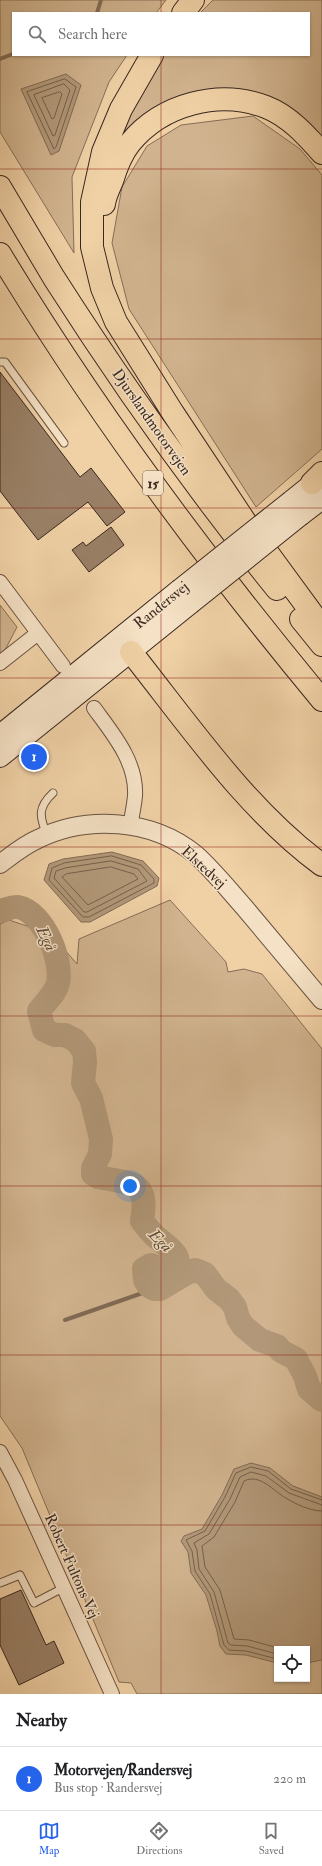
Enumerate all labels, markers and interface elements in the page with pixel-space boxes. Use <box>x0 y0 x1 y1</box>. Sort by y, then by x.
search box <box>12 12 310 56</box>
icon: search <box>26 23 48 45</box>
text: Search here <box>58 25 127 44</box>
street label: Djurslandmotorvejen <box>108 365 196 480</box>
road number: 15 <box>143 471 163 495</box>
street label: Randersvej <box>130 578 193 633</box>
pin: 1 <box>21 742 47 772</box>
street label: Elstedvej <box>177 842 230 893</box>
water label: Egå <box>31 922 61 955</box>
your location <box>120 1176 140 1196</box>
water label: Egå <box>143 1224 177 1257</box>
street label: Robert Fultons Vej <box>40 1511 103 1622</box>
map controls <box>274 1646 310 1682</box>
button: locate <box>274 1646 310 1682</box>
text: Nearby <box>16 1710 67 1731</box>
text: Motorvejen/Randersvej <box>54 1761 192 1780</box>
text: 1 <box>27 1771 31 1787</box>
text: 220 m <box>273 1771 306 1787</box>
text: Bus stop · Randersvej <box>54 1780 162 1796</box>
tab: Map <box>38 1820 60 1857</box>
tab: Directions <box>136 1820 183 1857</box>
tab: Saved <box>259 1820 284 1857</box>

